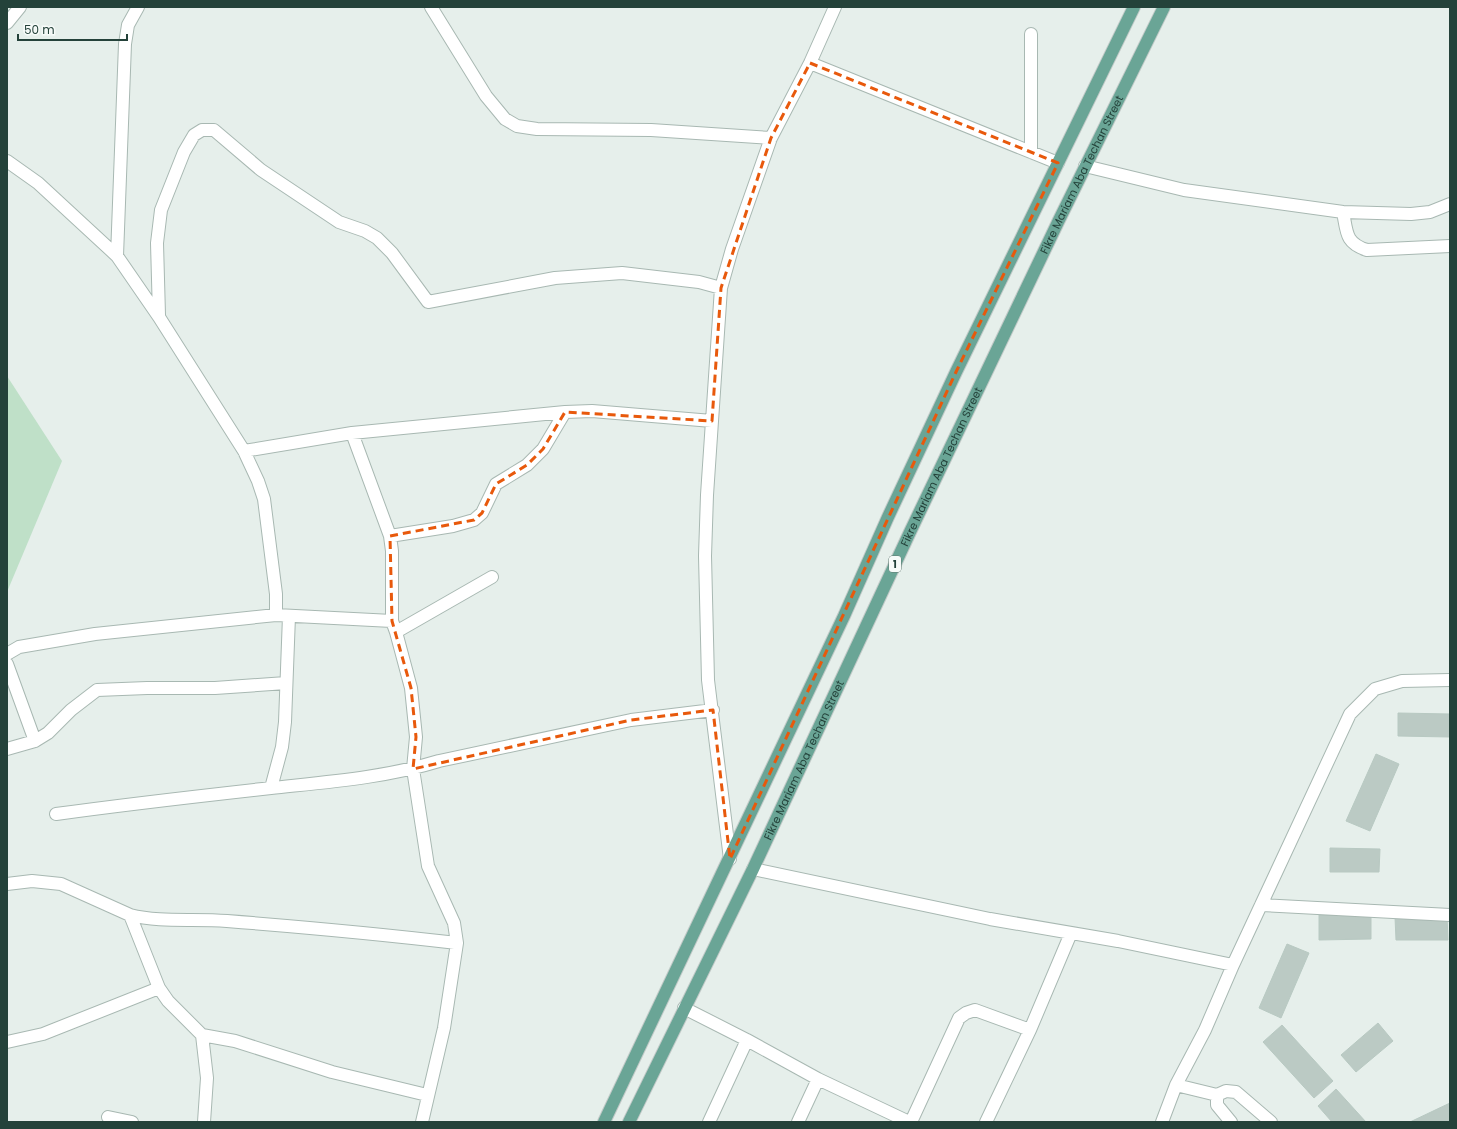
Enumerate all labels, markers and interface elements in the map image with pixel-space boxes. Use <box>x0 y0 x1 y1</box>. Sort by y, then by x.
scale bar <box>18 16 127 42</box>
text: 50 m <box>24 21 55 38</box>
street label: Fikre Mariam Aba Techan Street <box>1036 93 1127 257</box>
street label: Fikre Mariam Aba Techan Street <box>896 384 986 549</box>
road number: 1 <box>889 556 901 572</box>
street label: Fikre Mariam Aba Techan Street <box>760 677 848 843</box>

